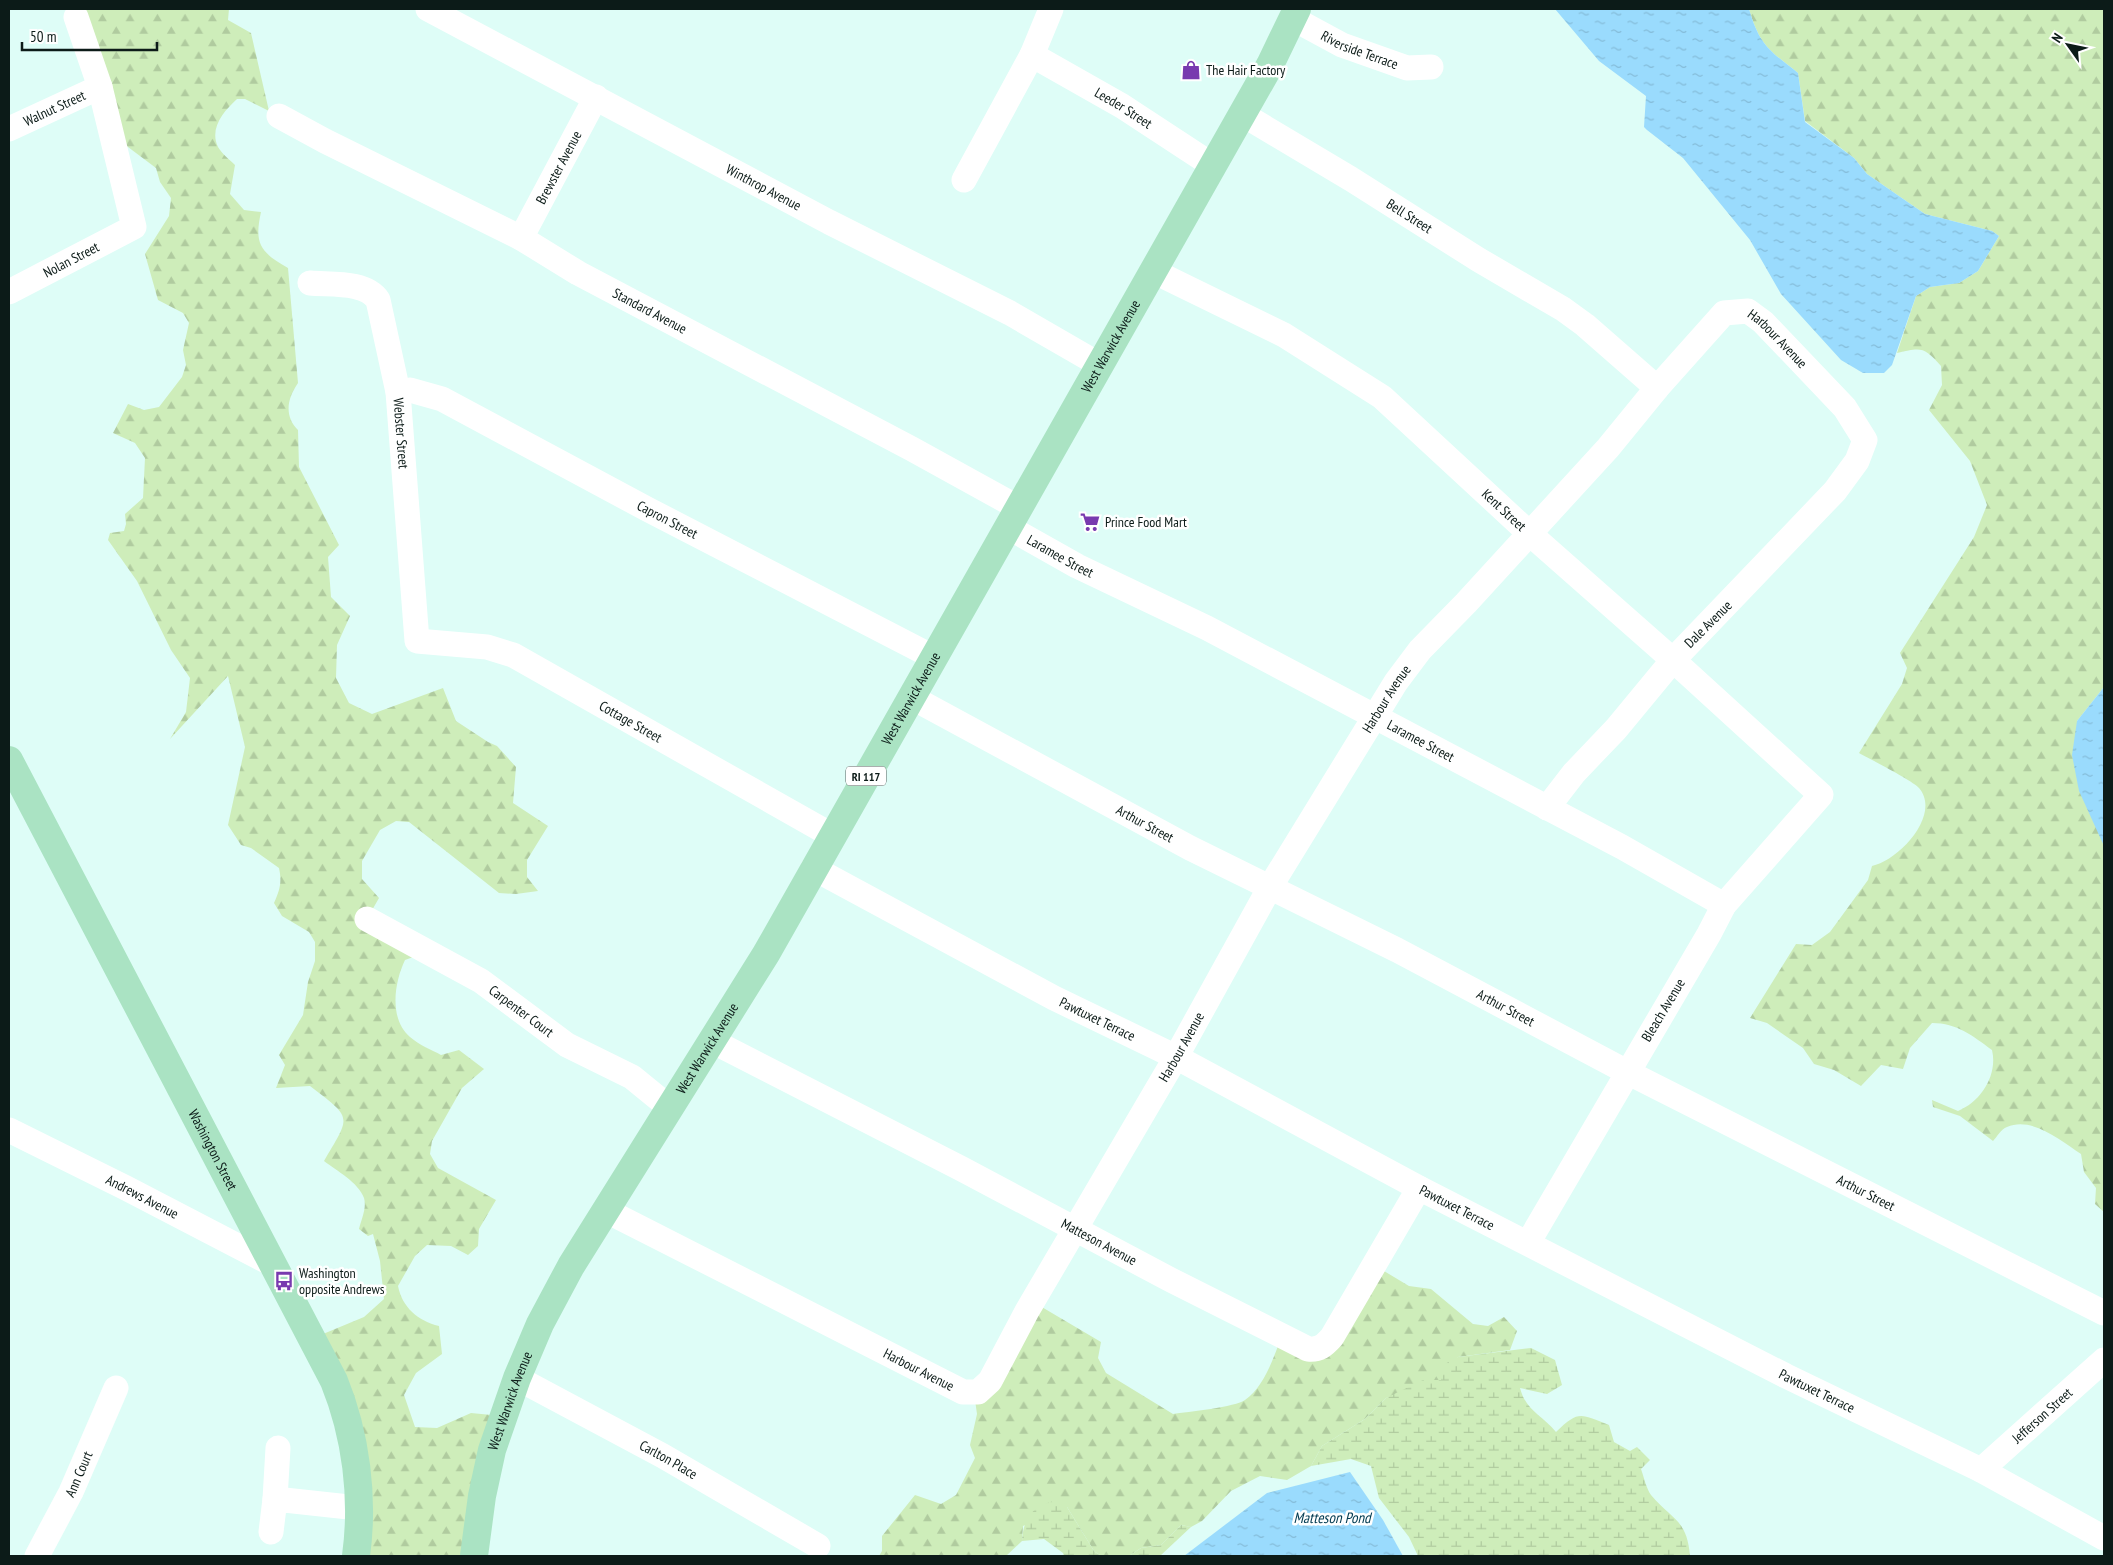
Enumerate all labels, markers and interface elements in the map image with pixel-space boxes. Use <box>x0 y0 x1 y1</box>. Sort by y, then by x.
scale bar <box>22 20 158 52</box>
north arrow <box>2043 20 2093 70</box>
street label: Riverside Terrace <box>1318 26 1401 73</box>
text: 50 m <box>30 27 56 46</box>
text: N <box>2047 30 2067 46</box>
shop icon: The Hair Factory <box>1180 59 1202 81</box>
place label: The Hair Factory <box>1206 61 1286 79</box>
street label: Leeder Street <box>1092 83 1156 132</box>
street label: Walnut Street <box>21 86 88 130</box>
street label: Brewster Avenue <box>532 127 586 207</box>
street label: Winthrop Avenue <box>723 160 805 215</box>
street label: Bell Street <box>1383 195 1436 237</box>
street label: Nolan Street <box>40 238 102 282</box>
street label: Standard Avenue <box>610 284 690 338</box>
street label: West Warwick Avenue <box>1077 296 1144 396</box>
street label: Harbour Avenue <box>1744 305 1811 372</box>
street label: Webster Street <box>389 397 413 469</box>
street label: Kent Street <box>1478 485 1530 535</box>
street label: Capron Street <box>634 496 701 543</box>
supermarket icon: Prince Food Mart <box>1079 511 1101 533</box>
place label: Prince Food Mart <box>1105 513 1187 531</box>
street label: Laramee Street <box>1024 531 1097 582</box>
street label: Dale Avenue <box>1680 596 1736 652</box>
street label: West Warwick Avenue <box>877 649 944 748</box>
street label: Harbour Avenue <box>1358 661 1415 736</box>
street label: Cottage Street <box>596 697 665 747</box>
street label: Laramee Street <box>1384 716 1458 766</box>
road number: RI 117 <box>846 766 886 786</box>
street label: Arthur Street <box>1113 801 1177 847</box>
street label: Bleach Avenue <box>1637 975 1689 1045</box>
street label: Carpenter Court <box>485 981 557 1041</box>
street label: Arthur Street <box>1474 985 1538 1030</box>
street label: Pawtuxet Terrace <box>1057 993 1138 1045</box>
street label: West Warwick Avenue <box>672 999 742 1097</box>
street label: Harbour Avenue <box>1155 1009 1208 1085</box>
street label: Washington Street <box>184 1106 242 1193</box>
street label: Andrews Avenue <box>103 1170 182 1223</box>
street label: Arthur Street <box>1834 1171 1898 1215</box>
street label: Pawtuxet Terrace <box>1416 1181 1498 1234</box>
street label: Matteson Avenue <box>1058 1214 1140 1269</box>
place label: Washington opposite Andrews <box>299 1264 385 1298</box>
bus stop icon: Washington opposite Andrews <box>273 1270 295 1292</box>
street label: Harbour Avenue <box>880 1344 957 1395</box>
street label: West Warwick Avenue <box>484 1348 536 1453</box>
street label: Pawtuxet Terrace <box>1776 1365 1858 1417</box>
street label: Jefferson Street <box>2007 1384 2076 1448</box>
street label: Carlton Place <box>636 1436 701 1483</box>
street label: Ann Court <box>61 1448 97 1500</box>
water label: Matteson Pond <box>1293 1508 1373 1527</box>

